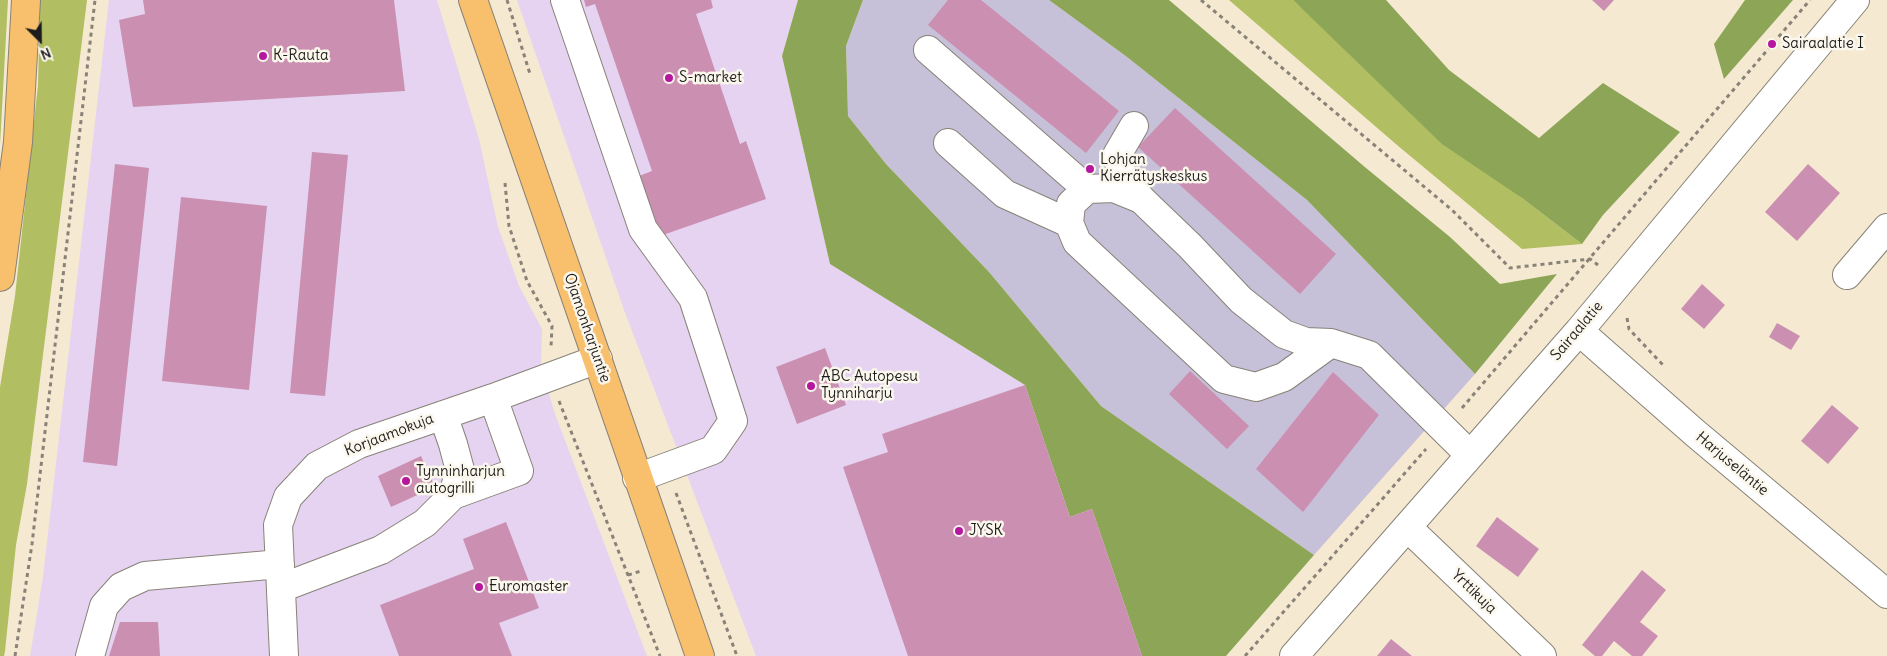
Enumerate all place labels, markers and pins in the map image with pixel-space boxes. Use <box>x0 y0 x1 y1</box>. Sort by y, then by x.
place label: Sairaalatie I <box>1782 35 1864 53</box>
marker: Sairaalatie I <box>1766 38 1778 50</box>
place label: K-Rauta <box>273 47 329 65</box>
marker: K-Rauta <box>257 50 269 62</box>
place label: S-market <box>679 69 742 87</box>
marker: S-market <box>663 72 675 84</box>
place label: Lohjan Kierrätyskeskus <box>1100 151 1207 186</box>
marker: Lohjan Kierrätyskeskus <box>1084 163 1096 175</box>
place label: ABC Autopesu Tynniharju <box>821 368 918 403</box>
marker: ABC Autopesu Tynniharju <box>805 380 817 392</box>
place label: Tynninharjun autogrilli <box>416 463 505 498</box>
marker: Tynninharjun autogrilli <box>400 475 412 487</box>
place label: JYSK <box>969 522 1003 540</box>
marker: JYSK <box>953 525 965 537</box>
place label: Euromaster <box>489 578 568 596</box>
marker: Euromaster <box>473 581 485 593</box>

